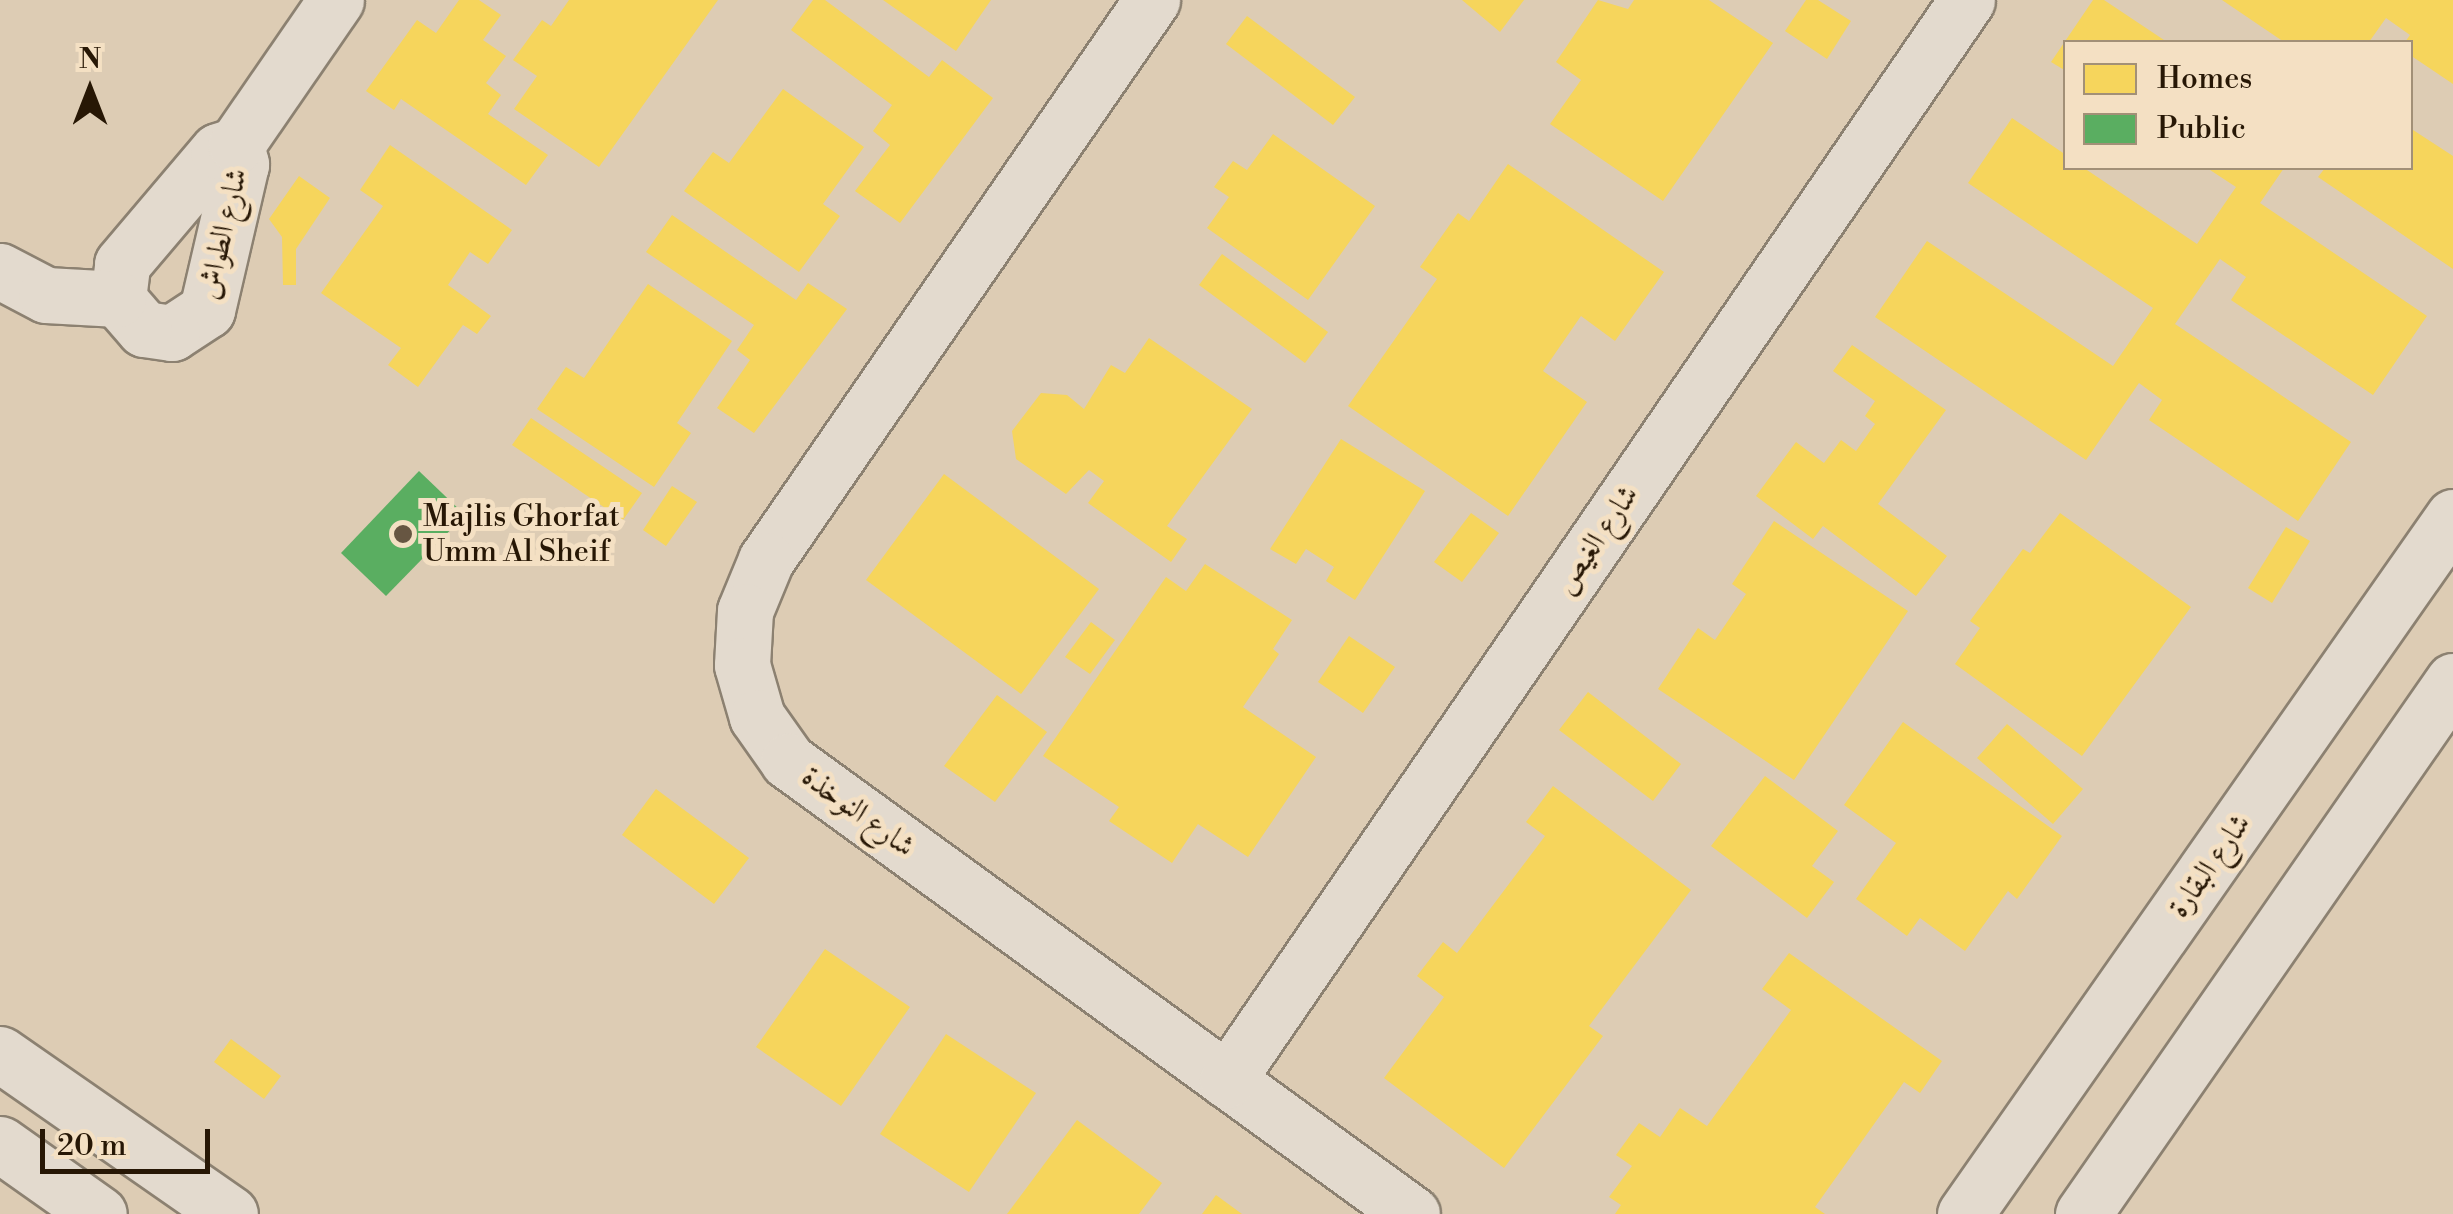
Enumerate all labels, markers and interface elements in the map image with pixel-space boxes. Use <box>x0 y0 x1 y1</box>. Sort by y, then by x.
north arrow <box>40 40 140 140</box>
legend <box>2063 40 2413 170</box>
text: N <box>79 42 101 77</box>
text: Homes <box>2157 60 2252 98</box>
text: Public <box>2157 110 2246 148</box>
street label: شارع الطواش <box>190 165 256 303</box>
street label: شارع الغيص <box>1547 479 1647 601</box>
place label: Majlis Ghorfat Umm Al Sheif <box>423 499 620 570</box>
marker: Majlis Ghorfat Umm Al Sheif <box>392 523 414 545</box>
street label: شارع النوخذة <box>794 759 922 865</box>
street label: شارع البقارة <box>2161 807 2259 925</box>
scale bar <box>45 1109 215 1171</box>
text: 20 m <box>57 1127 126 1165</box>

